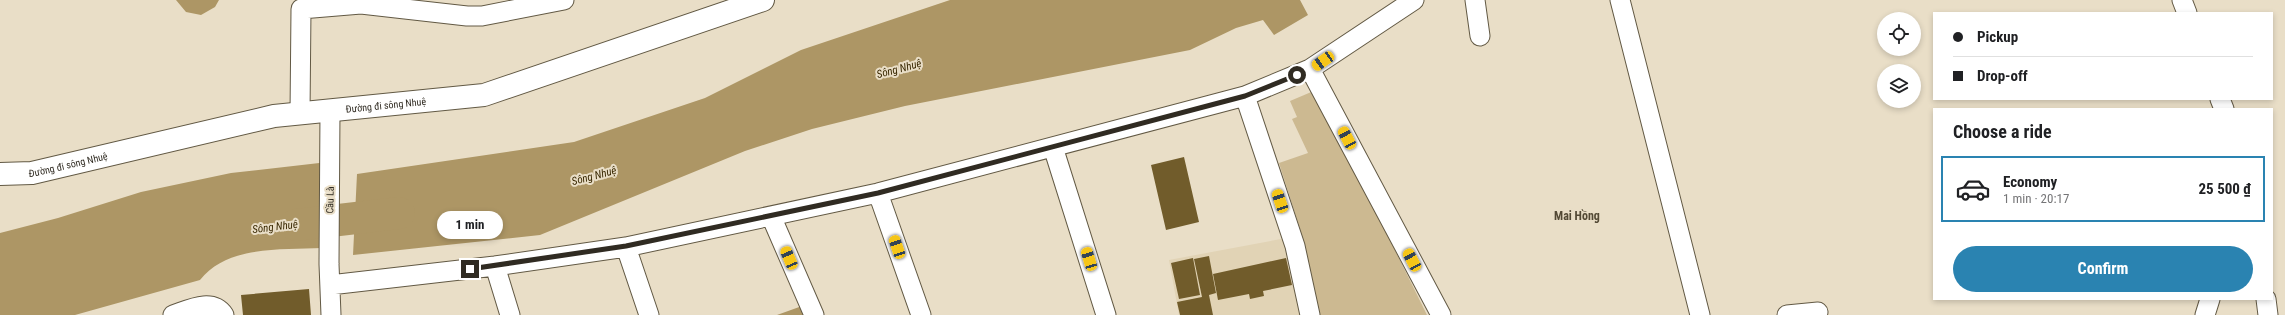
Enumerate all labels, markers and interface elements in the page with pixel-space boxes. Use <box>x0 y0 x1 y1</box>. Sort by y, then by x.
map controls <box>1877 12 1921 108</box>
button: locate <box>1877 12 1921 56</box>
text: Pickup <box>1977 28 2018 46</box>
car <box>1310 49 1336 73</box>
water label: Sông Nhuệ <box>875 57 923 81</box>
button: layers <box>1877 64 1921 108</box>
route start <box>1288 66 1306 84</box>
text: Drop-off <box>1977 67 2028 85</box>
street label: Đường đi sông Nhuệ <box>345 95 427 114</box>
text: Choose a ride <box>1953 121 2052 142</box>
car <box>1336 125 1358 151</box>
street label: Đường đi sông Nhuệ <box>29 150 109 179</box>
water label: Sông Nhuệ <box>570 164 618 188</box>
icon: car <box>1955 171 1991 207</box>
text: Economy <box>2003 173 2057 191</box>
text: 25 500 ₫ <box>2199 180 2251 198</box>
street label: Cầu Là <box>323 186 336 214</box>
car <box>1270 188 1290 214</box>
text: 1 min · 20:17 <box>2003 191 2069 206</box>
district label: Mai Hồng <box>1554 209 1600 223</box>
callout: 1 min <box>437 211 503 239</box>
text: 1 min <box>456 217 484 232</box>
water label: Sông Nhuệ <box>252 218 298 236</box>
car <box>887 234 907 260</box>
car <box>779 245 799 271</box>
car <box>1080 246 1098 272</box>
button: Confirm <box>1953 246 2253 292</box>
car <box>1401 247 1423 273</box>
route end <box>461 260 479 278</box>

